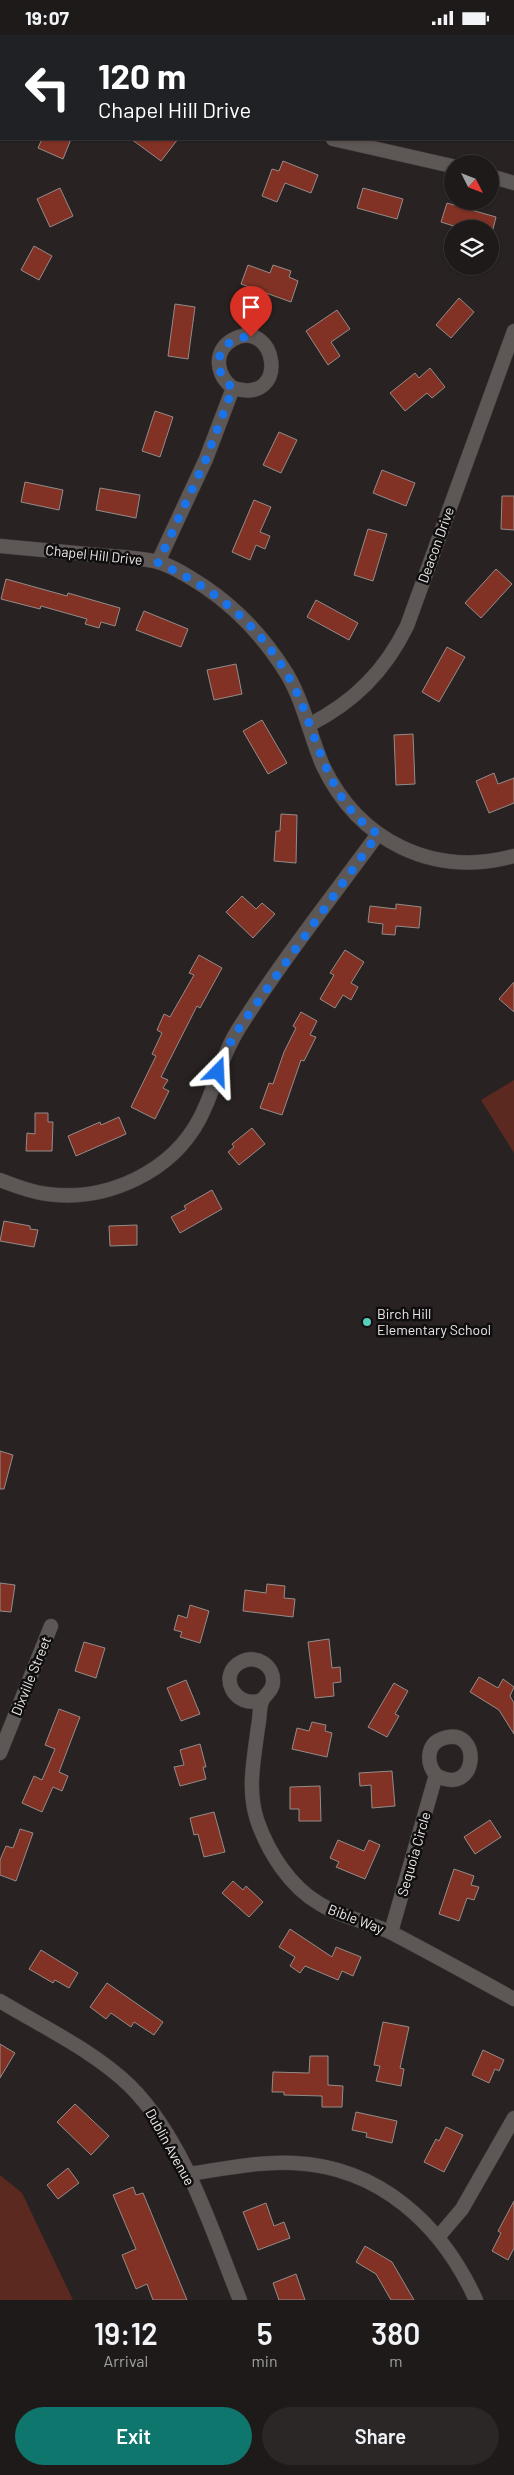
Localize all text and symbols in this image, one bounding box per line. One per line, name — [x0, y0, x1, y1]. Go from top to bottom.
text: 19:07 — [25, 6, 69, 29]
text: 120 m — [98, 54, 186, 96]
icon: left — [15, 55, 80, 120]
text: Chapel Hill Drive — [98, 96, 251, 122]
north arrow — [444, 155, 499, 210]
map controls — [444, 155, 499, 275]
button: layers — [444, 220, 499, 275]
pin — [230, 286, 272, 337]
icon: arrive — [237, 293, 265, 321]
street label: Deacon Drive — [414, 505, 457, 585]
street label: Chapel Hill Drive — [45, 541, 143, 568]
position arrow — [191, 1045, 243, 1097]
place label: Birch Hill Elementary School — [377, 1305, 491, 1338]
marker: Birch Hill Elementary School — [361, 1316, 373, 1328]
street label: Dixville Street — [7, 1634, 54, 1718]
street label: Sequoia Circle — [393, 1810, 434, 1898]
street label: Bible Way — [326, 1900, 387, 1937]
street label: Dublin Avenue — [142, 2105, 199, 2188]
text: 19:12 — [94, 2315, 158, 2351]
text: 5 — [257, 2315, 273, 2351]
text: 380 — [371, 2315, 420, 2351]
text: Arrival — [103, 2351, 148, 2370]
text: min — [252, 2351, 278, 2370]
text: m — [389, 2351, 402, 2370]
button: Exit — [15, 2407, 252, 2465]
button: Share — [262, 2407, 499, 2465]

